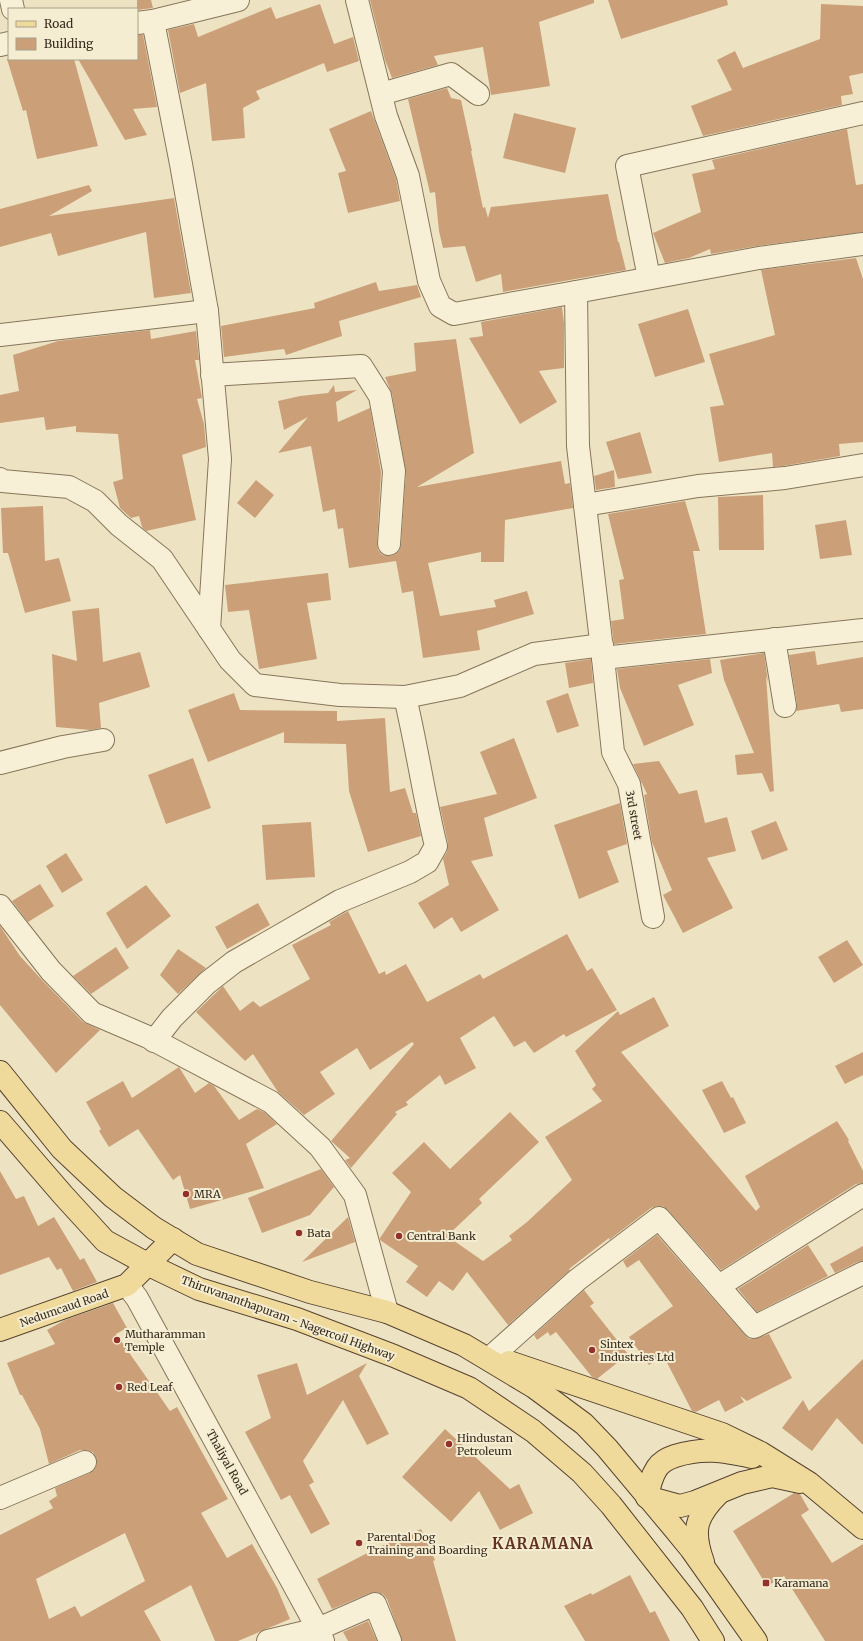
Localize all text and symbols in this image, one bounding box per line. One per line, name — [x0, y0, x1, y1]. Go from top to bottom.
legend — [8, 8, 138, 60]
text: Road — [44, 16, 73, 31]
text: Building — [44, 36, 94, 51]
street label: 3rd street — [623, 789, 645, 842]
place label: MRA — [194, 1187, 221, 1201]
marker: MRA — [181, 1189, 191, 1199]
place label: Bata — [307, 1226, 331, 1240]
marker: Bata — [294, 1228, 304, 1238]
place label: Central Bank — [407, 1229, 476, 1243]
marker: Central Bank — [394, 1231, 404, 1241]
street label: Thiruvananthapuram - Nagercoil Highway — [179, 1273, 397, 1364]
street label: Nedumcaud Road — [18, 1286, 110, 1330]
place label: Mutharamman Temple — [125, 1327, 206, 1354]
marker: Mutharamman Temple — [112, 1335, 122, 1345]
place label: Sintex Industries Ltd — [600, 1337, 674, 1364]
marker: Sintex Industries Ltd — [587, 1345, 597, 1355]
place label: Red Leaf — [127, 1380, 173, 1394]
marker: Red Leaf — [114, 1382, 124, 1392]
street label: Thaliyal Road — [203, 1427, 251, 1497]
place label: Hindustan Petroleum — [457, 1431, 514, 1458]
marker: Hindustan Petroleum — [444, 1439, 454, 1449]
place label: Parental Dog Training and Boarding — [367, 1530, 488, 1557]
district label: KARAMANA — [492, 1534, 594, 1553]
marker: Parental Dog Training and Boarding — [354, 1538, 364, 1548]
place label: Karamana — [774, 1576, 829, 1590]
marker: Karamana — [761, 1578, 771, 1588]

